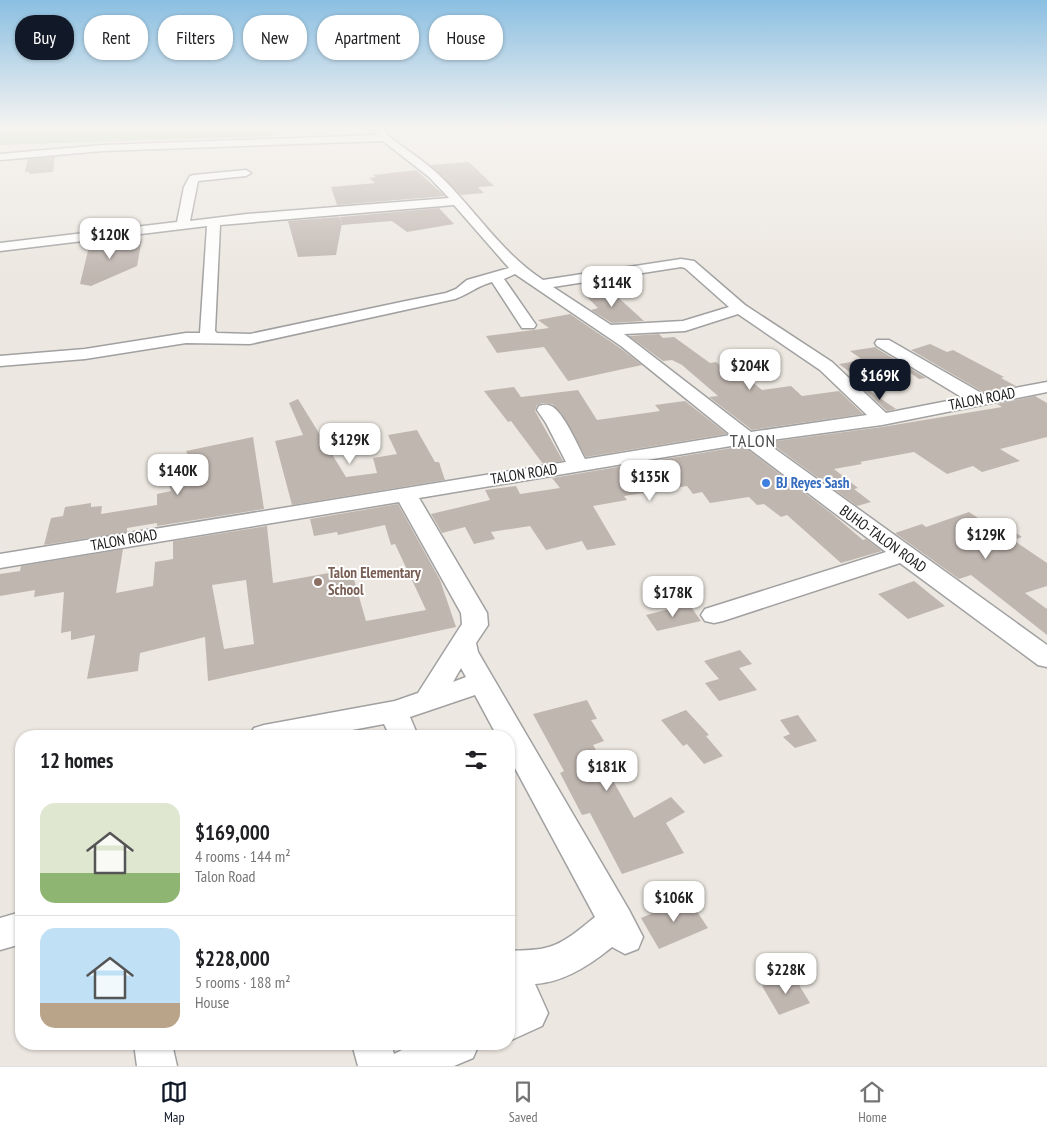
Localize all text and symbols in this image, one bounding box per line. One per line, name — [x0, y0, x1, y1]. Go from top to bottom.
chip: Buy — [15, 15, 74, 60]
chip: Rent — [84, 15, 148, 60]
chip: Filters — [158, 15, 233, 60]
chip: New — [243, 15, 307, 60]
chip: Apartment — [317, 15, 419, 60]
chip: House — [429, 15, 503, 60]
pin: $120K — [75, 218, 145, 260]
text: $120K — [91, 224, 129, 244]
pin: $114K — [577, 266, 647, 308]
text: $114K — [593, 272, 631, 292]
pin: $204K — [715, 348, 785, 391]
text: $204K — [731, 355, 769, 375]
pin: $169K — [845, 358, 915, 401]
text: $169K — [861, 365, 899, 385]
street label: TALON ROAD — [947, 383, 1017, 414]
pin: $129K — [315, 422, 385, 465]
text: $129K — [331, 429, 369, 449]
district label: TALON — [730, 429, 776, 452]
pin: $140K — [143, 454, 213, 496]
street label: TALON ROAD — [489, 459, 559, 488]
text: $140K — [159, 460, 197, 480]
pin: $135K — [615, 460, 685, 502]
text: $135K — [631, 466, 669, 486]
place label: BJ Reyes Sash — [776, 473, 850, 492]
marker: BJ Reyes Sash — [760, 477, 772, 489]
street label: BUHO-TALON ROAD — [836, 501, 931, 577]
pin: $129K — [951, 518, 1021, 560]
street label: TALON ROAD — [89, 524, 159, 555]
text: $129K — [967, 524, 1005, 544]
place label: Talon Elementary School — [328, 563, 422, 599]
marker: Talon Elementary School — [312, 576, 324, 588]
pin: $178K — [638, 576, 708, 618]
text: $178K — [654, 582, 692, 602]
icon: filters — [462, 746, 490, 774]
text: 12 homes — [40, 747, 113, 774]
pin: $181K — [572, 750, 642, 792]
text: $181K — [588, 756, 626, 776]
text: $169,000 — [195, 819, 270, 846]
icon: home — [80, 823, 140, 883]
text: 4 rooms · 144 m² — [195, 846, 291, 866]
text: Talon Road — [195, 866, 256, 886]
pin: $106K — [639, 880, 709, 923]
text: $106K — [655, 887, 693, 907]
text: $228,000 — [195, 945, 270, 972]
icon: home — [80, 948, 140, 1008]
pin: $228K — [751, 952, 821, 995]
text: $228K — [767, 959, 805, 979]
text: 5 rooms · 188 m² — [195, 972, 291, 992]
text: House — [195, 992, 229, 1012]
tab: Map — [160, 1078, 188, 1126]
tab: Saved — [509, 1078, 538, 1126]
tab: Home — [858, 1078, 887, 1126]

